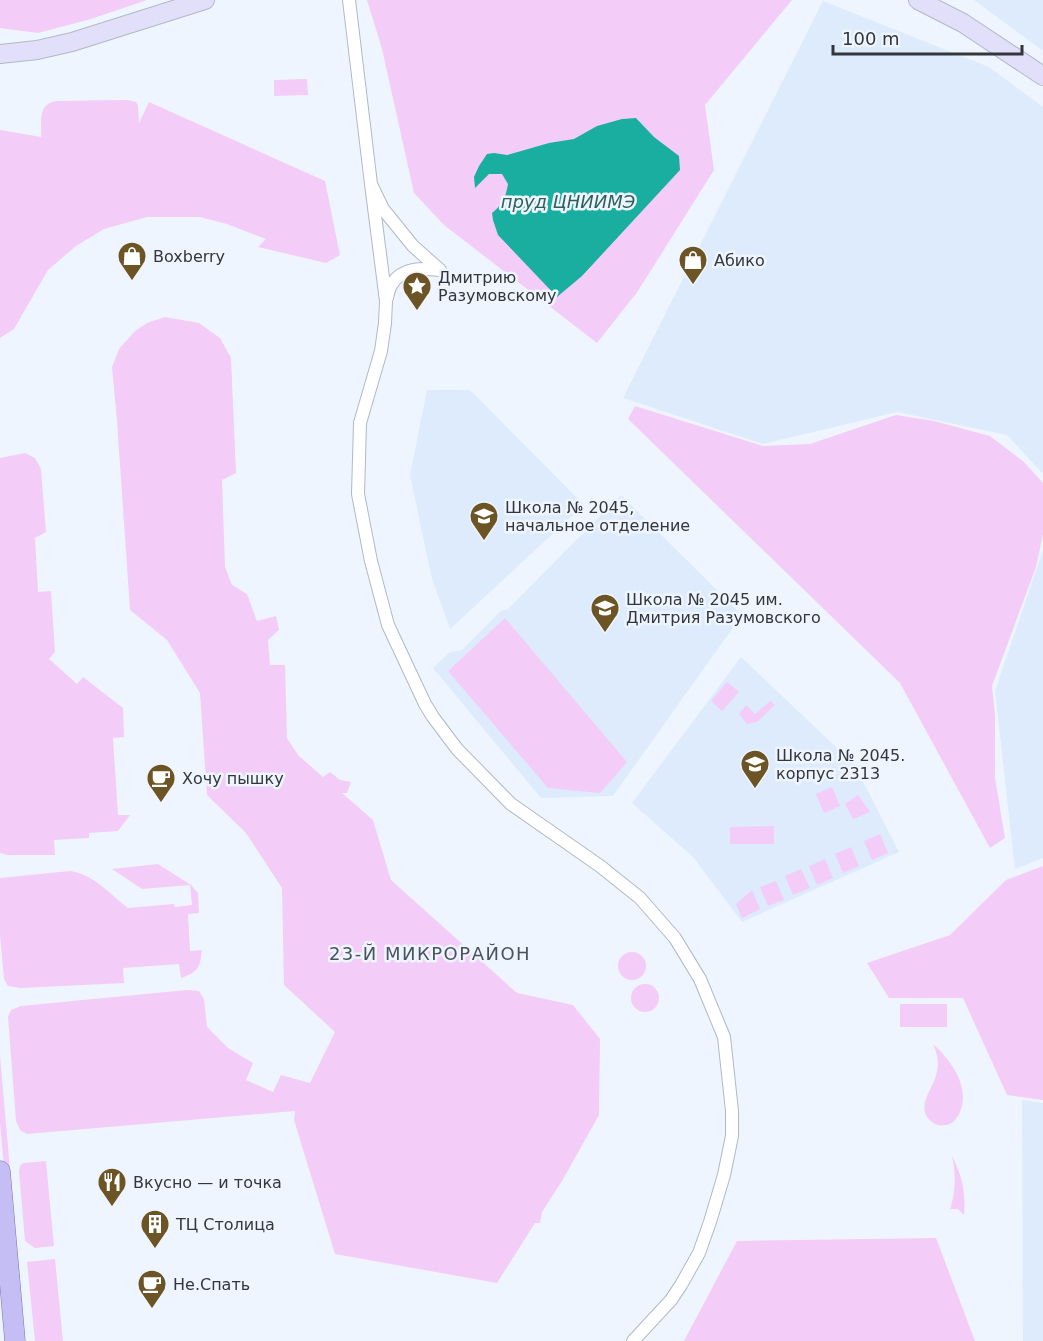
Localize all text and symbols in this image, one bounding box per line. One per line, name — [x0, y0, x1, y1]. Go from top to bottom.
scale bar — [833, 18, 1022, 56]
text: 100 m — [842, 28, 900, 49]
water label: пруд ЦНИИМЭ — [501, 191, 636, 212]
shop icon: Boxberry — [116, 240, 148, 282]
shop icon: Абико — [677, 244, 709, 286]
place label: Boxberry — [153, 247, 225, 266]
place label: Абико — [714, 251, 765, 270]
place label: Дмитрию Разумовскому — [438, 268, 557, 305]
place icon: Дмитрию Разумовскому — [401, 270, 433, 312]
place label: Школа № 2045, начальное отделение — [505, 498, 690, 535]
school or university icon: Школа № 2045, начальное отделение — [468, 500, 500, 542]
place label: Школа № 2045 им. Дмитрия Разумовского — [626, 590, 821, 627]
school or university icon: Школа № 2045 им. Дмитрия Разумовского — [589, 592, 621, 634]
place label: Школа № 2045. корпус 2313 — [776, 746, 905, 783]
school or university icon: Школа № 2045. корпус 2313 — [739, 748, 771, 790]
cafe icon: Хочу пышку — [145, 762, 177, 804]
place label: Хочу пышку — [182, 769, 284, 788]
district label: 23-Й МИКРОРАЙОН — [329, 943, 531, 964]
restaurant icon: Вкусно — и точка — [96, 1166, 128, 1208]
place label: Вкусно — и точка — [133, 1173, 282, 1192]
building icon: ТЦ Столица — [139, 1208, 171, 1250]
place label: ТЦ Столица — [175, 1215, 275, 1234]
cafe icon: Не.Спать — [136, 1268, 168, 1310]
place label: Не.Спать — [173, 1275, 250, 1294]

